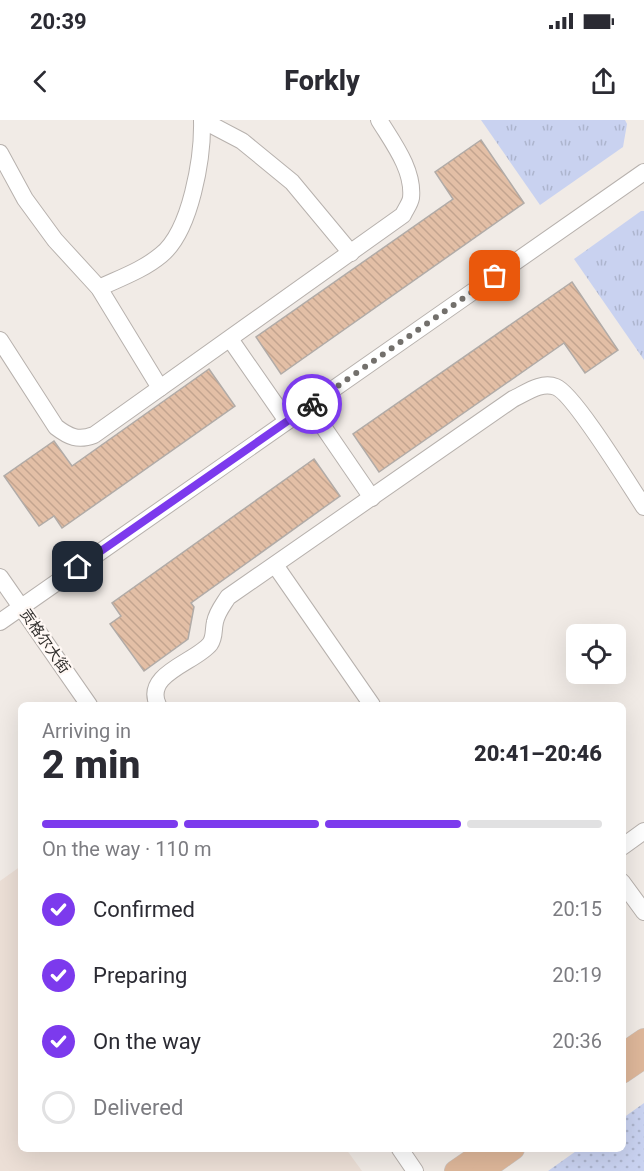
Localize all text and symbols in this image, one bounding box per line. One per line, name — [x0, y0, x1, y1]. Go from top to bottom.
text: 20:39 — [30, 9, 87, 34]
icon: back — [24, 65, 57, 98]
text: Forkly — [284, 65, 360, 97]
icon: share — [587, 65, 620, 98]
pin — [469, 250, 520, 301]
icon: bag — [478, 259, 511, 292]
courier — [282, 374, 342, 434]
icon: bike — [296, 388, 329, 421]
pin — [52, 541, 103, 592]
icon: home — [61, 550, 94, 583]
street label: 贡格尔大街 — [16, 605, 74, 677]
map controls — [566, 624, 626, 684]
button: locate — [566, 624, 626, 684]
text: Arriving in — [42, 719, 131, 743]
text: 20:41–20:46 — [474, 741, 602, 766]
text: 2 min — [42, 742, 140, 788]
text: On the way · 110 m — [42, 837, 211, 861]
icon: check — [42, 893, 75, 926]
text: Confirmed — [93, 897, 195, 922]
text: 20:15 — [552, 897, 602, 921]
icon: check — [42, 959, 75, 992]
text: Preparing — [93, 963, 187, 988]
text: 20:19 — [552, 963, 602, 987]
icon: check — [42, 1025, 75, 1058]
text: On the way — [93, 1029, 201, 1054]
text: 20:36 — [552, 1029, 602, 1053]
text: Delivered — [93, 1095, 183, 1120]

